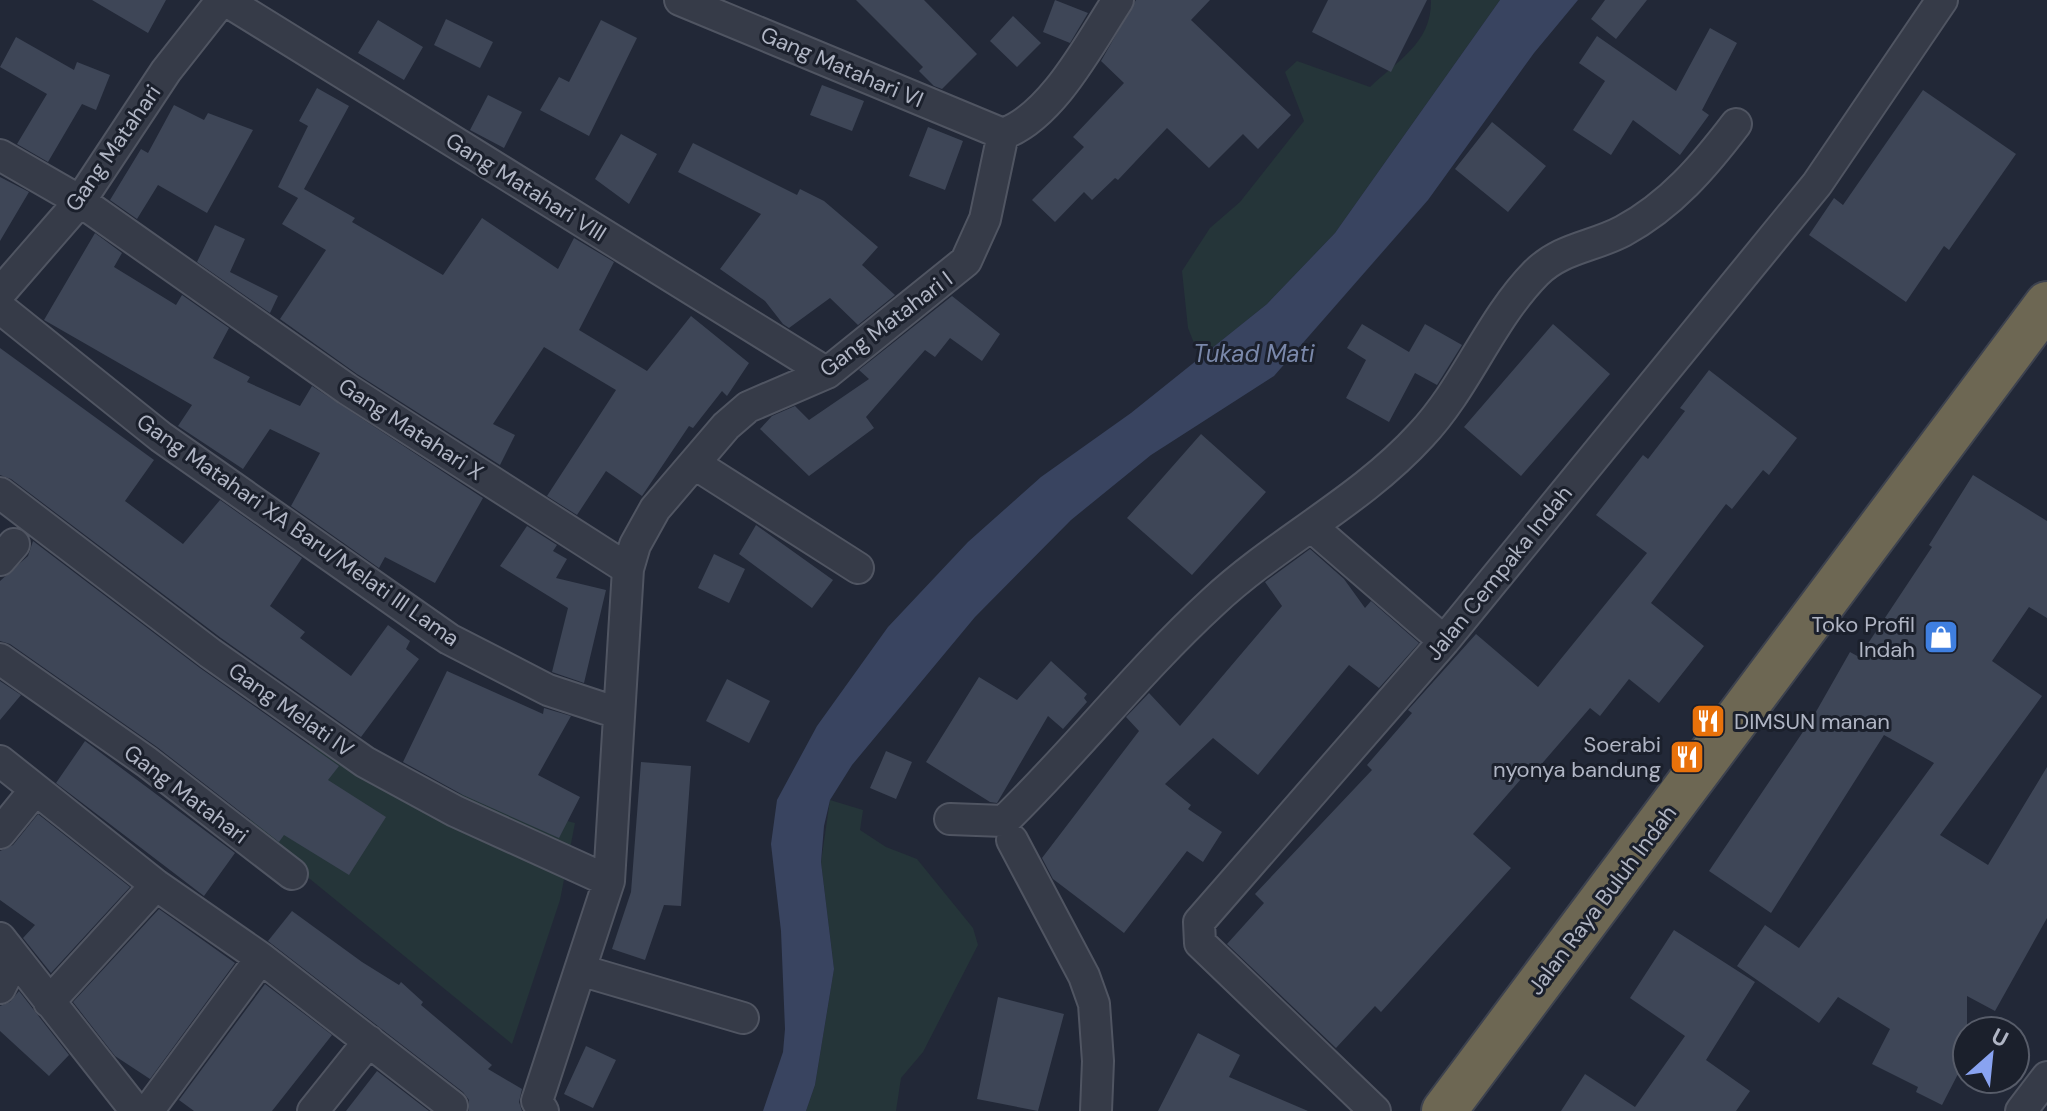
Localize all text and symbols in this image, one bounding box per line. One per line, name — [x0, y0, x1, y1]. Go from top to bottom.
street label: Gang Matahari VI — [756, 20, 928, 114]
street label: Gang Matahari — [59, 79, 167, 217]
street label: Gang Matahari VIII — [440, 126, 612, 248]
street label: Gang Matahari I — [814, 265, 958, 383]
water label: Tukad Mati — [1193, 338, 1316, 369]
street label: Gang Matahari X — [333, 371, 489, 487]
street label: Gang Matahari XA Baru/Melati III Lama — [131, 407, 465, 653]
street label: Jalan Cempaka Indah — [1419, 480, 1579, 666]
place label: Toko Profil Indah — [1812, 610, 1915, 664]
shop icon: Toko Profil Indah — [1922, 618, 1960, 656]
street label: Gang Melati IV — [223, 656, 360, 764]
restaurant icon: DIMSUN manan — [1689, 702, 1727, 740]
place label: DIMSUN manan — [1734, 707, 1890, 736]
place label: Soerabi nyonya bandung — [1493, 730, 1661, 784]
street label: Gang Matahari — [118, 738, 254, 850]
restaurant icon: Soerabi nyonya bandung — [1668, 738, 1706, 776]
street label: Jalan Raya Buluh Indah — [1521, 799, 1683, 1001]
north arrow — [1951, 1015, 2031, 1095]
text: U — [1987, 1021, 2013, 1054]

